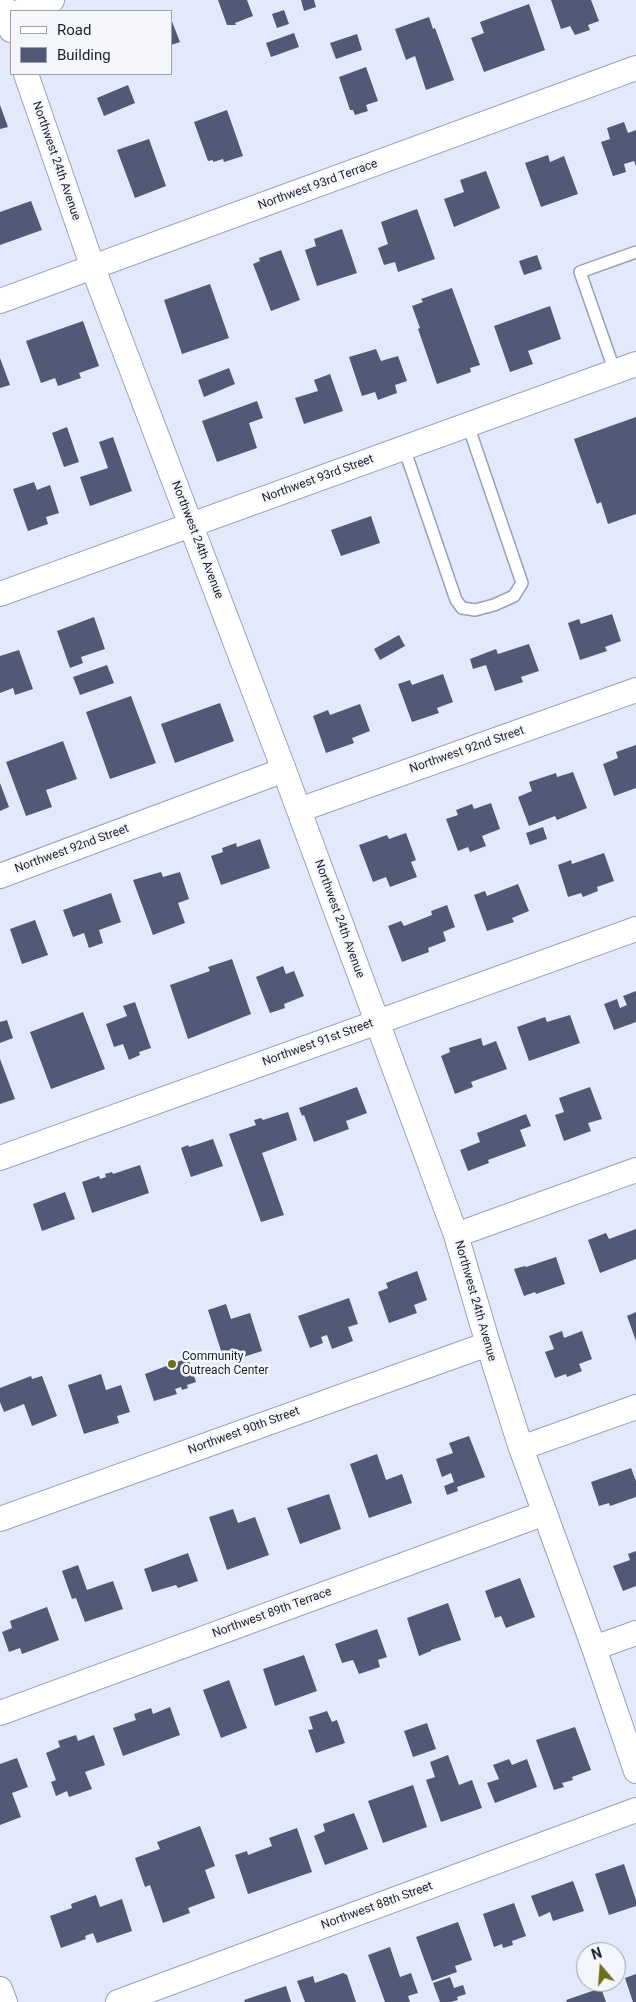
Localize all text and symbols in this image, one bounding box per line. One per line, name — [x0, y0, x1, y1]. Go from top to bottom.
legend — [10, 10, 172, 75]
text: Road — [57, 21, 91, 39]
text: Building — [57, 46, 111, 64]
street label: Northwest 24th Avenue — [29, 100, 83, 222]
street label: Northwest 93rd Terrace — [256, 157, 380, 213]
street label: Northwest 93rd Street — [260, 452, 376, 506]
street label: Northwest 24th Avenue — [168, 479, 226, 601]
street label: Northwest 92nd Street — [408, 724, 526, 776]
street label: Northwest 92nd Street — [13, 822, 131, 876]
street label: Northwest 24th Avenue — [311, 858, 367, 980]
street label: Northwest 91st Street — [261, 1016, 375, 1070]
street label: Northwest 24th Avenue — [451, 1239, 499, 1363]
place label: Community Outreach Center — [182, 1350, 269, 1378]
marker: Community Outreach Center — [166, 1358, 178, 1370]
street label: Northwest 90th Street — [186, 1404, 302, 1458]
street label: Northwest 89th Terrace — [210, 1585, 334, 1641]
street label: Northwest 88th Street — [319, 1879, 435, 1933]
north arrow — [576, 1942, 626, 1992]
text: N — [589, 1945, 604, 1963]

